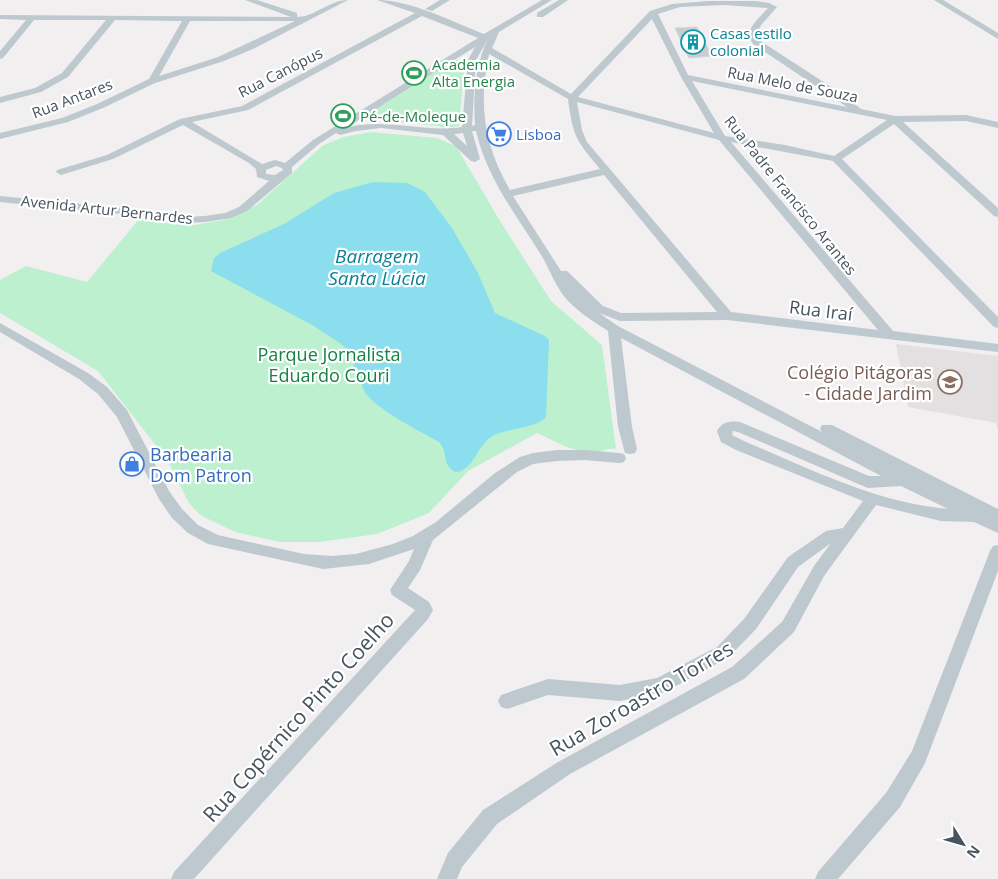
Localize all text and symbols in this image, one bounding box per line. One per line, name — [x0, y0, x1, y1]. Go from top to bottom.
place label: Casas estilo colonial — [710, 23, 792, 60]
building icon: Casas estilo colonial — [680, 29, 706, 55]
street label: Rua Canópus — [234, 42, 326, 102]
place label: Academia Alta Energia — [432, 54, 515, 91]
sports icon: Academia Alta Energia — [401, 60, 427, 86]
street label: Rua Melo de Souza — [726, 62, 860, 106]
street label: Rua Antares — [29, 73, 115, 123]
sports icon: Pé-de-Moleque — [330, 103, 356, 129]
place label: Pé-de-Moleque — [360, 106, 466, 126]
street label: Rua Padre Francisco Arantes — [720, 111, 862, 279]
supermarket icon: Lisboa — [486, 121, 512, 147]
place label: Lisboa — [516, 124, 561, 144]
street label: Avenida Artur Bernardes — [20, 190, 194, 228]
water label: Barragem Santa Lúcia — [328, 243, 426, 291]
street label: Rua Iraí — [788, 294, 855, 326]
park label: Parque Jornalista Eduardo Couri — [257, 342, 401, 387]
place label: Colégio Pitágoras - Cidade Jardim — [787, 360, 932, 405]
school or university icon: Colégio Pitágoras - Cidade Jardim — [937, 369, 963, 395]
place label: Barbearia Dom Patron — [150, 442, 252, 487]
shop icon: Barbearia Dom Patron — [119, 451, 145, 477]
street label: Rua Copérnico Pinto Coelho — [196, 606, 400, 828]
street label: Rua Zoroastro Torres — [544, 634, 738, 762]
north arrow — [938, 819, 988, 869]
text: N — [963, 842, 985, 862]

